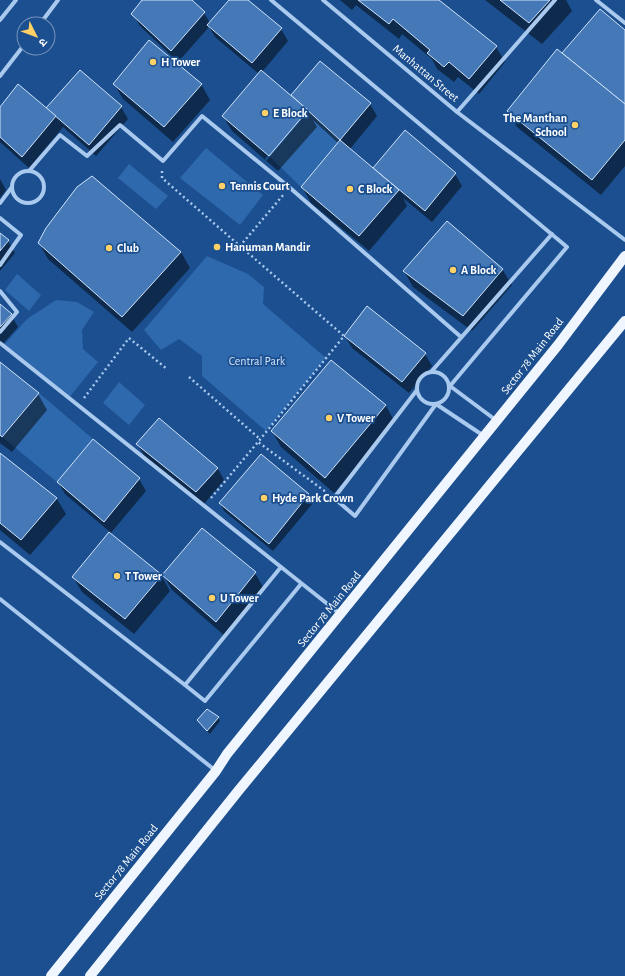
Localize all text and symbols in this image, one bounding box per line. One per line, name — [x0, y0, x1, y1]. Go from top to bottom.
north arrow — [16, 16, 56, 56]
text: उ — [36, 36, 49, 49]
street label: Manhattan Street — [391, 42, 461, 104]
place label: H Tower — [161, 56, 201, 68]
marker: H Tower — [148, 57, 158, 67]
place label: E Block — [273, 107, 308, 119]
marker: E Block — [260, 108, 270, 118]
place label: The Manthan School — [503, 112, 567, 138]
marker: The Manthan School — [570, 120, 580, 130]
place label: Tennis Court — [230, 180, 290, 192]
marker: Tennis Court — [217, 181, 227, 191]
place label: C Block — [358, 183, 393, 195]
marker: C Block — [345, 184, 355, 194]
place label: Hanuman Mandir — [225, 241, 311, 253]
place label: Club — [117, 242, 139, 254]
marker: Hanuman Mandir — [212, 242, 222, 252]
marker: Club — [104, 243, 114, 253]
place label: A Block — [461, 264, 497, 276]
marker: A Block — [448, 265, 458, 275]
street label: Sector 78 Main Road — [499, 316, 565, 396]
park label: Central Park — [229, 355, 286, 367]
place label: V Tower — [337, 412, 376, 424]
marker: V Tower — [324, 413, 334, 423]
place label: Hyde Park Crown — [272, 492, 354, 505]
marker: Hyde Park Crown — [259, 493, 269, 503]
street label: Sector 78 Main Road — [295, 569, 363, 649]
place label: T Tower — [125, 570, 163, 582]
marker: T Tower — [112, 571, 122, 581]
place label: U Tower — [220, 592, 259, 604]
marker: U Tower — [207, 593, 217, 603]
street label: Sector 78 Main Road — [92, 822, 160, 902]

